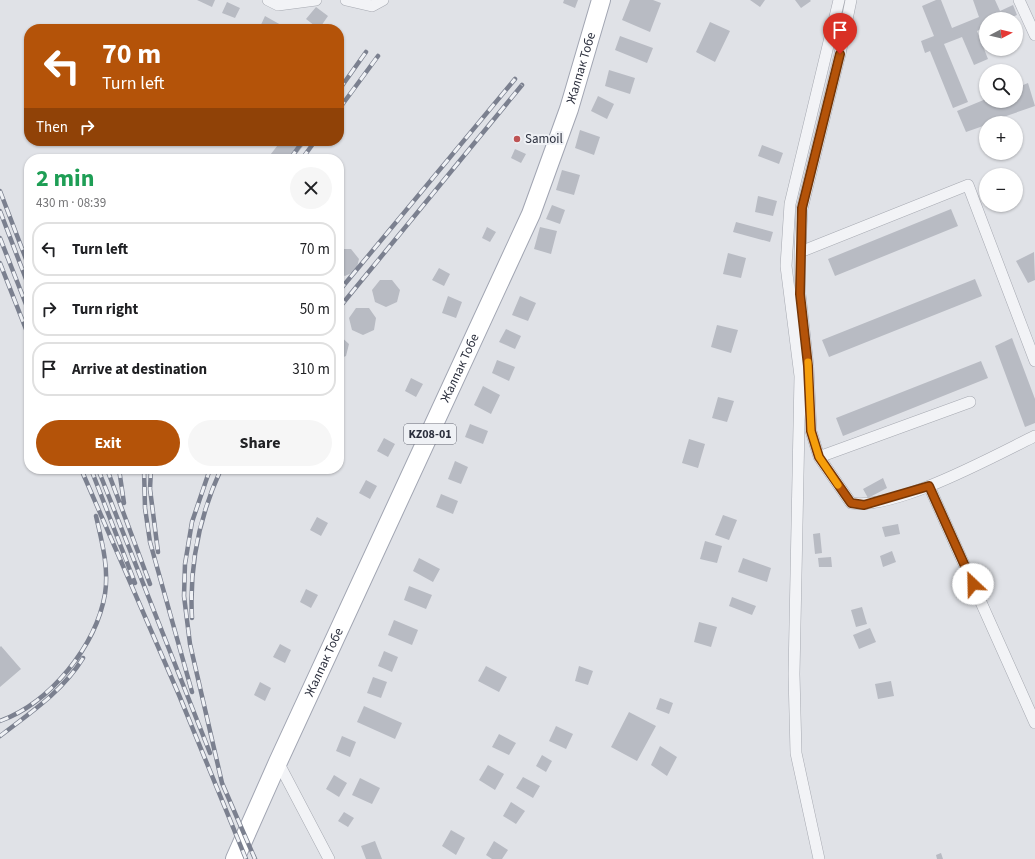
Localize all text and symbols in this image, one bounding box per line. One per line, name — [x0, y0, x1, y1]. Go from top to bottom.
north arrow — [979, 12, 1023, 56]
map controls — [979, 12, 1023, 212]
pin — [823, 13, 857, 54]
icon: arrive — [829, 19, 851, 41]
street label: Жалпак Тобе — [562, 30, 600, 106]
text: 70 m — [102, 34, 161, 74]
icon: left — [36, 40, 88, 92]
button: search — [979, 64, 1023, 108]
text: Turn left — [102, 71, 164, 96]
icon: right — [76, 116, 98, 138]
button: + — [979, 116, 1023, 160]
text: Then — [36, 117, 68, 138]
place label: Samoil — [525, 130, 563, 148]
marker: Samoil — [512, 134, 522, 144]
text: 2 min — [36, 161, 94, 196]
button: close — [290, 167, 332, 209]
button: − — [979, 168, 1023, 212]
text: 430 m · 08:39 — [36, 194, 106, 212]
icon: left — [38, 238, 60, 260]
text: Turn left — [72, 239, 128, 260]
text: 70 m — [300, 239, 330, 260]
icon: right — [38, 298, 60, 320]
text: Turn right — [72, 299, 138, 320]
text: 50 m — [300, 299, 330, 320]
street label: Жалпак Тобе — [436, 331, 484, 405]
icon: arrive — [38, 358, 60, 380]
text: Arrive at destination — [72, 359, 207, 380]
text: 310 m — [292, 359, 330, 380]
button: Exit — [36, 420, 180, 466]
button: Share — [188, 420, 332, 466]
road number: KZ08-01 — [404, 424, 456, 444]
position arrow — [952, 563, 994, 605]
street label: Жалпак Тобе — [300, 625, 348, 699]

